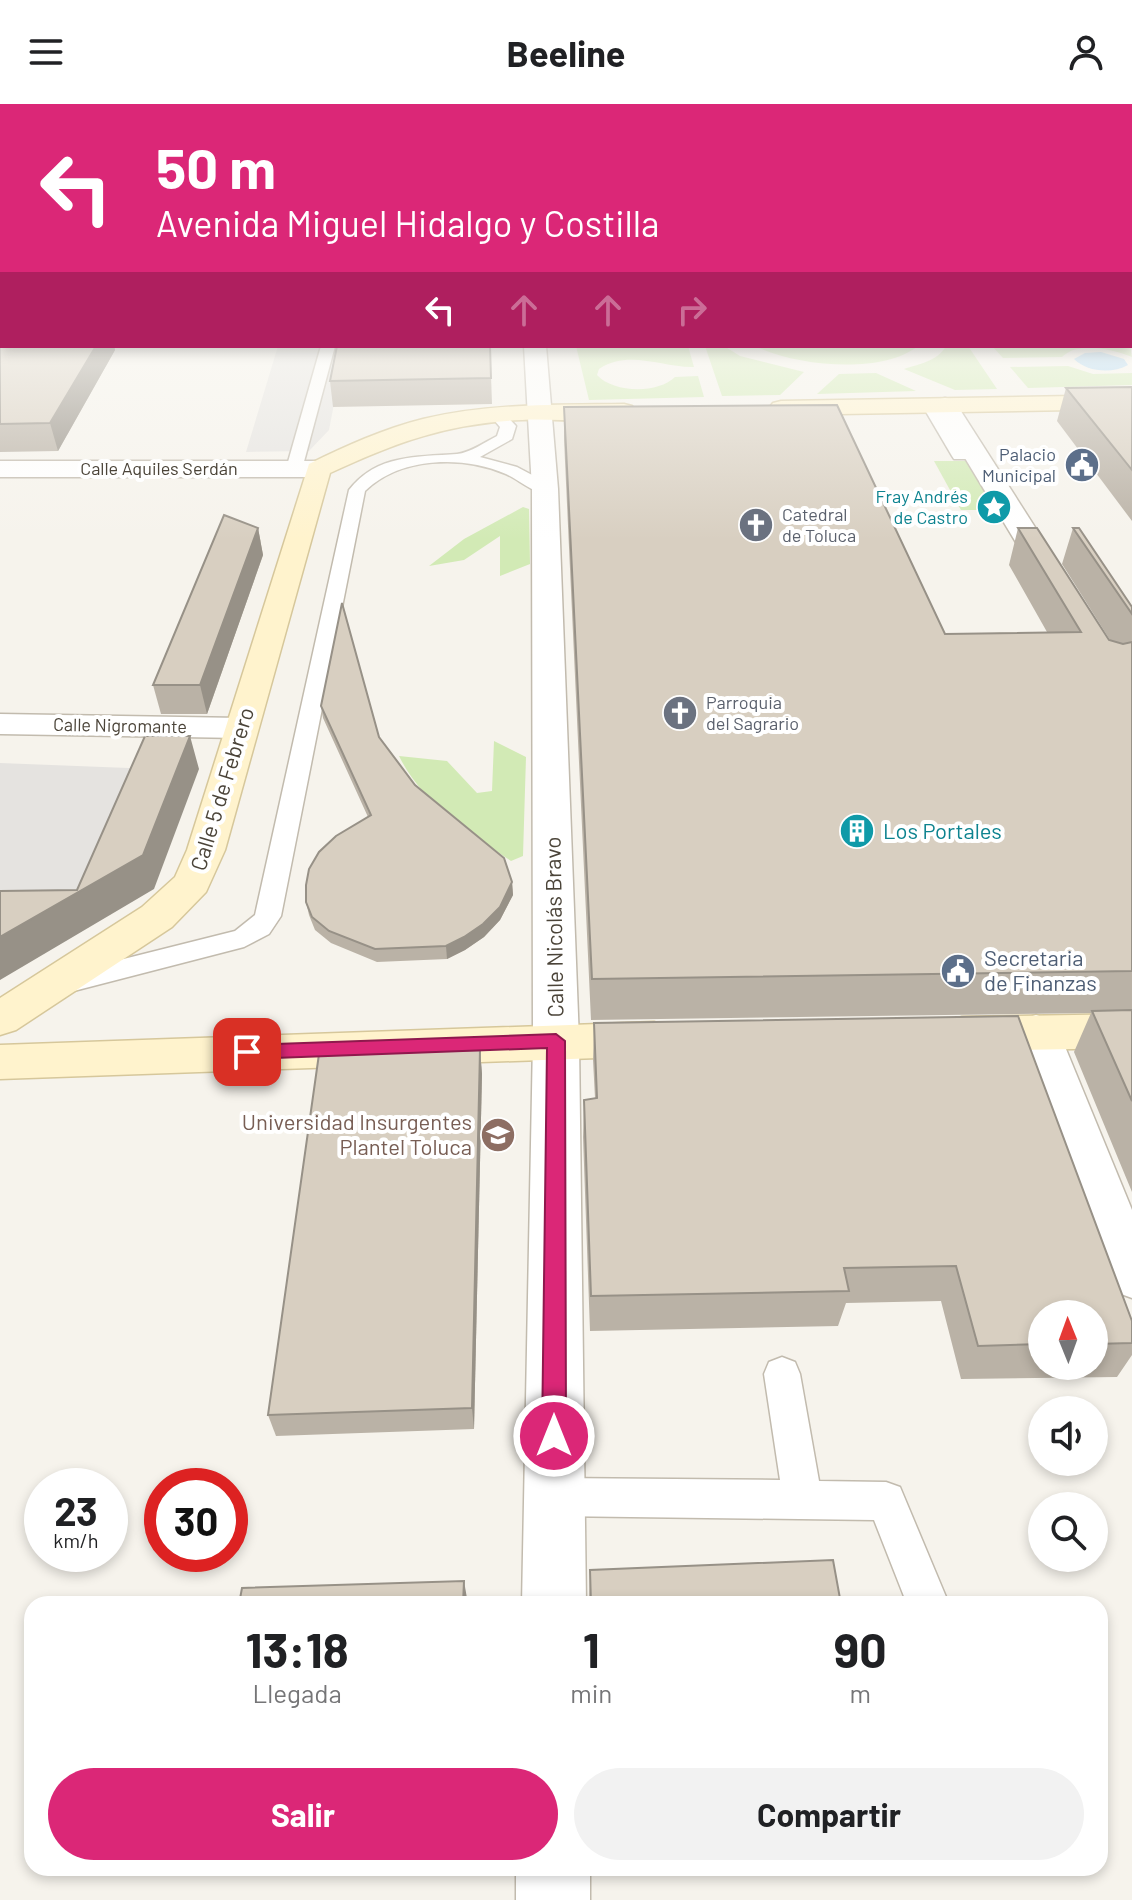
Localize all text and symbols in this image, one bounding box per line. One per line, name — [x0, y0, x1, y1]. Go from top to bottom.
icon: menu — [24, 30, 68, 74]
icon: person — [1064, 30, 1108, 74]
text: Beeline — [507, 31, 625, 74]
text: 50 m — [156, 133, 276, 200]
icon: left — [24, 136, 128, 240]
text: Avenida Miguel Hidalgo y Costilla — [156, 201, 659, 244]
icon: left — [418, 288, 462, 332]
icon: ahead — [502, 288, 546, 332]
icon: ahead — [586, 288, 630, 332]
icon: right — [670, 288, 714, 332]
place label: Palacio Municipal — [982, 443, 1056, 486]
public building icon: Palacio Municipal — [1063, 446, 1101, 484]
street label: Calle Aquiles Serdán — [80, 457, 238, 479]
place label: Fray Andrés de Castro — [876, 485, 968, 528]
place icon: Fray Andrés de Castro — [975, 488, 1013, 526]
place label: Catedral de Toluca — [782, 503, 856, 546]
church icon: Catedral de Toluca — [737, 506, 775, 544]
place label: Parroquia del Sagrario — [706, 691, 799, 734]
church icon: Parroquia del Sagrario — [661, 694, 699, 732]
street label: Calle 5 de Febrero — [184, 704, 258, 874]
street label: Calle Nigromante — [53, 713, 187, 737]
building icon: Los Portales — [838, 812, 876, 850]
place label: Los Portales — [883, 817, 1002, 843]
street label: Calle Nicolás Bravo — [538, 836, 568, 1018]
place label: Secretaria de Finanzas — [984, 944, 1097, 995]
public building icon: Secretaria de Finanzas — [939, 952, 977, 990]
pin — [213, 1018, 281, 1086]
icon: arrive — [225, 1030, 269, 1074]
place label: Universidad Insurgentes Plantel Toluca — [242, 1108, 472, 1159]
school or university icon: Universidad Insurgentes Plantel Toluca — [479, 1116, 517, 1154]
north arrow — [1028, 1300, 1108, 1380]
map controls — [1028, 1300, 1108, 1572]
position arrow — [512, 1394, 596, 1478]
button: sound — [1028, 1396, 1108, 1476]
speed limit sign: 30 — [144, 1468, 248, 1572]
text: 23 — [54, 1486, 98, 1534]
button: search — [1028, 1492, 1108, 1572]
text: km/h — [53, 1528, 99, 1552]
text: 13:18 — [245, 1620, 349, 1678]
text: 1 — [583, 1620, 600, 1678]
text: 90 — [834, 1620, 887, 1678]
text: Llegada — [252, 1677, 342, 1708]
text: min — [570, 1677, 612, 1708]
text: m — [849, 1677, 871, 1708]
button: Salir — [48, 1768, 558, 1860]
button: Compartir — [574, 1768, 1084, 1860]

